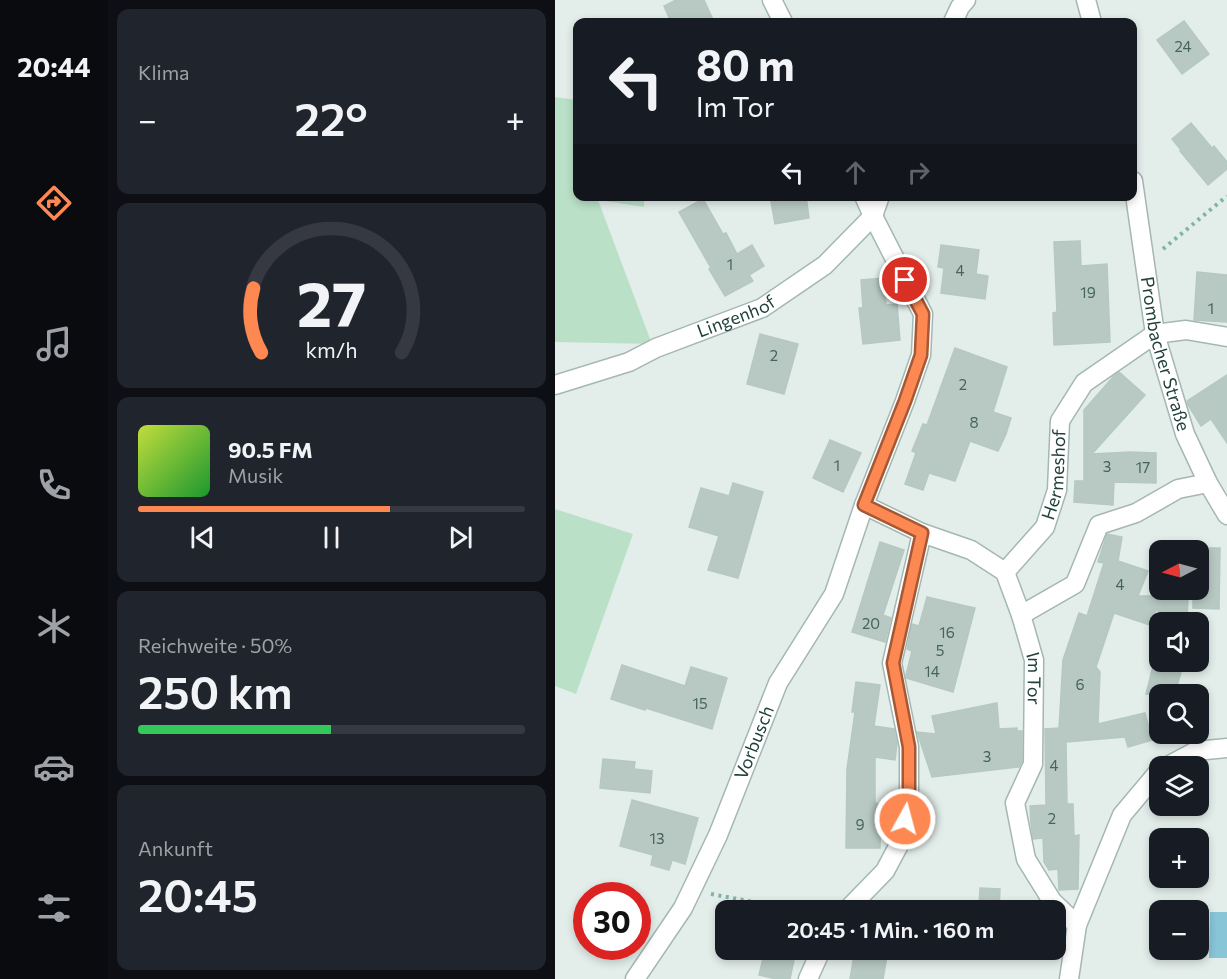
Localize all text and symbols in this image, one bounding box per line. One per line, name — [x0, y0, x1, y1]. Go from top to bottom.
house number: 24 — [1174, 37, 1192, 55]
text: 80 m — [696, 38, 795, 90]
icon: left — [597, 42, 675, 120]
text: 20:44 — [17, 50, 91, 83]
text: Klima — [138, 60, 190, 84]
text: 22° — [295, 90, 368, 145]
text: Im Tor — [696, 90, 774, 123]
text: − — [138, 98, 157, 139]
text: + — [506, 98, 525, 139]
icon: left — [776, 156, 809, 189]
icon: ahead — [839, 156, 872, 189]
icon: right — [902, 156, 935, 189]
icon: directions — [33, 182, 75, 224]
pin — [879, 254, 930, 305]
house number: 1 — [727, 255, 733, 273]
house number: 4 — [956, 261, 965, 279]
icon: arrive — [888, 263, 921, 296]
text: 27 — [297, 264, 366, 340]
street label: Prombacher Straße — [1137, 275, 1195, 433]
house number: 19 — [1080, 283, 1096, 301]
street label: Lingenhof — [694, 290, 780, 342]
house number: 1 — [1208, 299, 1214, 317]
icon: music — [33, 323, 75, 365]
text: km/h — [305, 336, 358, 362]
house number: 2 — [770, 346, 778, 364]
house number: 2 — [959, 375, 967, 393]
house number: 8 — [969, 413, 979, 431]
street label: Hermeshof — [1036, 428, 1070, 523]
text: 90.5 FM — [228, 436, 313, 463]
house number: 1 — [834, 456, 840, 474]
house number: 3 — [1103, 457, 1111, 475]
house number: 17 — [1136, 458, 1150, 476]
text: Musik — [228, 463, 283, 487]
icon: phone — [33, 464, 75, 506]
icon: previous — [186, 521, 219, 554]
icon: pause — [315, 521, 348, 554]
icon: next — [444, 521, 477, 554]
north arrow — [1149, 540, 1209, 600]
map controls — [1149, 540, 1209, 960]
house number: 4 — [1116, 575, 1125, 593]
icon: climate — [33, 605, 75, 647]
button: sound — [1149, 612, 1209, 672]
house number: 20 — [862, 614, 880, 632]
house number: 16 — [939, 623, 955, 641]
text: Reichweite · 50% — [138, 633, 292, 657]
house number: 5 — [936, 641, 944, 659]
street label: Im Tor — [1022, 649, 1046, 705]
house number: 14 — [924, 662, 940, 680]
text: 250 km — [138, 663, 292, 718]
house number: 6 — [1075, 675, 1085, 693]
button: search — [1149, 684, 1209, 744]
house number: 15 — [692, 694, 708, 712]
street label: Vorbusch — [729, 702, 778, 782]
icon: car — [33, 746, 75, 788]
house number: 3 — [983, 747, 991, 765]
house number: 4 — [1050, 756, 1059, 774]
button: layers — [1149, 756, 1209, 816]
position arrow — [873, 787, 937, 851]
house number: 2 — [1048, 809, 1056, 827]
house number: 9 — [855, 815, 865, 833]
button: + — [1149, 828, 1209, 888]
house number: 13 — [650, 829, 664, 847]
text: Ankunft — [138, 836, 213, 860]
text: 20:45 — [138, 866, 258, 921]
speed limit sign: 30 — [573, 882, 651, 960]
icon: filters — [33, 887, 75, 929]
button: − — [1149, 900, 1209, 960]
text: 20:45 · 1 Min. · 160 m — [787, 916, 994, 943]

